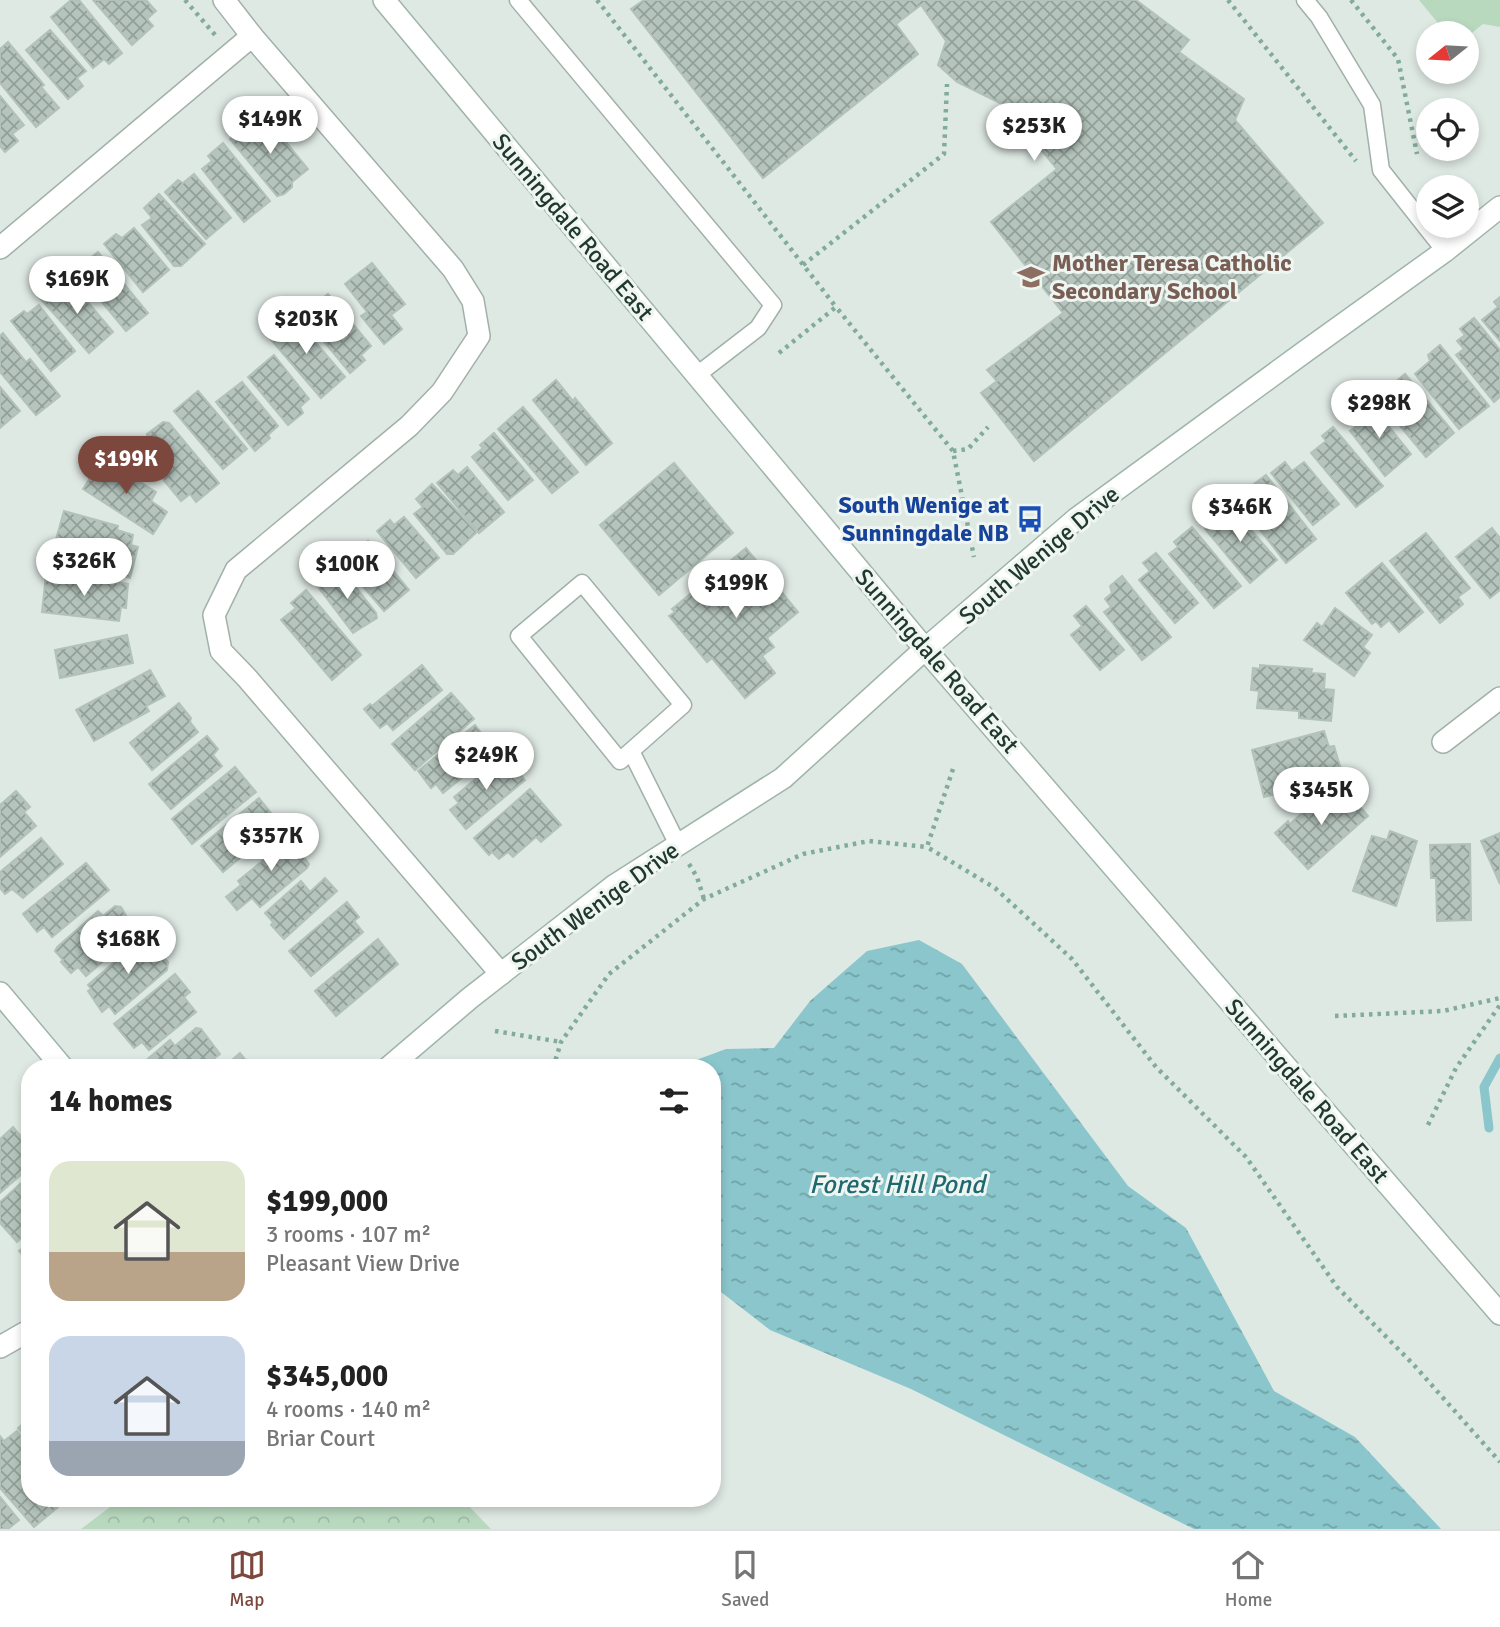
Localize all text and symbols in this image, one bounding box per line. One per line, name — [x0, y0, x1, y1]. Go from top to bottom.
north arrow — [1416, 21, 1479, 84]
map controls — [1416, 21, 1479, 238]
pin: $149K — [221, 96, 319, 156]
button: locate — [1416, 98, 1479, 161]
text: $149K — [238, 104, 302, 133]
pin: $253K — [985, 104, 1083, 163]
text: $253K — [1002, 111, 1066, 140]
street label: Sunningdale Road East — [486, 127, 660, 327]
button: layers — [1416, 175, 1479, 238]
place label: Mother Teresa Catholic Secondary School — [1052, 248, 1292, 306]
pin: $169K — [28, 256, 126, 316]
school or university icon: Mother Teresa Catholic Secondary School — [1016, 262, 1046, 292]
text: $169K — [45, 264, 109, 293]
pin: $203K — [257, 296, 355, 356]
text: $203K — [274, 304, 338, 333]
pin: $298K — [1330, 380, 1428, 440]
text: $298K — [1347, 388, 1411, 417]
pin: $199K — [77, 436, 175, 496]
text: $199K — [94, 444, 158, 473]
street label: South Wenige Drive — [953, 479, 1125, 631]
pin: $346K — [1191, 484, 1289, 544]
place label: South Wenige at Sunningdale NB — [838, 490, 1009, 548]
text: $346K — [1208, 492, 1272, 521]
bus stop icon: South Wenige at Sunningdale NB — [1015, 504, 1045, 534]
pin: $326K — [35, 538, 133, 598]
pin: $100K — [298, 542, 396, 601]
text: $326K — [52, 546, 116, 575]
text: $100K — [315, 549, 379, 578]
pin: $199K — [687, 560, 785, 620]
street label: Sunningdale Road East — [849, 562, 1025, 760]
text: $199K — [704, 568, 768, 597]
pin: $249K — [437, 732, 535, 792]
text: $249K — [454, 740, 518, 769]
pin: $345K — [1272, 768, 1370, 827]
text: $345K — [1289, 775, 1353, 804]
pin: $357K — [222, 814, 320, 873]
text: $357K — [239, 821, 303, 850]
street label: South Wenige Drive — [505, 835, 685, 977]
pin: $168K — [79, 916, 177, 976]
text: $168K — [96, 924, 160, 953]
street label: Sunningdale Road East — [1219, 992, 1395, 1190]
icon: filters — [655, 1082, 693, 1120]
text: 14 homes — [49, 1083, 172, 1120]
water label: Forest Hill Pond — [809, 1169, 988, 1201]
text: $199,000 — [266, 1183, 388, 1220]
icon: home — [105, 1189, 189, 1273]
text: 3 rooms · 107 m² — [266, 1220, 431, 1249]
text: Pleasant View Drive — [266, 1249, 460, 1278]
text: $345,000 — [266, 1358, 388, 1395]
icon: home — [105, 1364, 189, 1448]
text: 4 rooms · 140 m² — [266, 1395, 431, 1424]
text: Briar Court — [266, 1424, 375, 1453]
tab: Map — [228, 1546, 266, 1612]
tab: Saved — [721, 1546, 769, 1612]
tab: Home — [1225, 1546, 1272, 1612]

